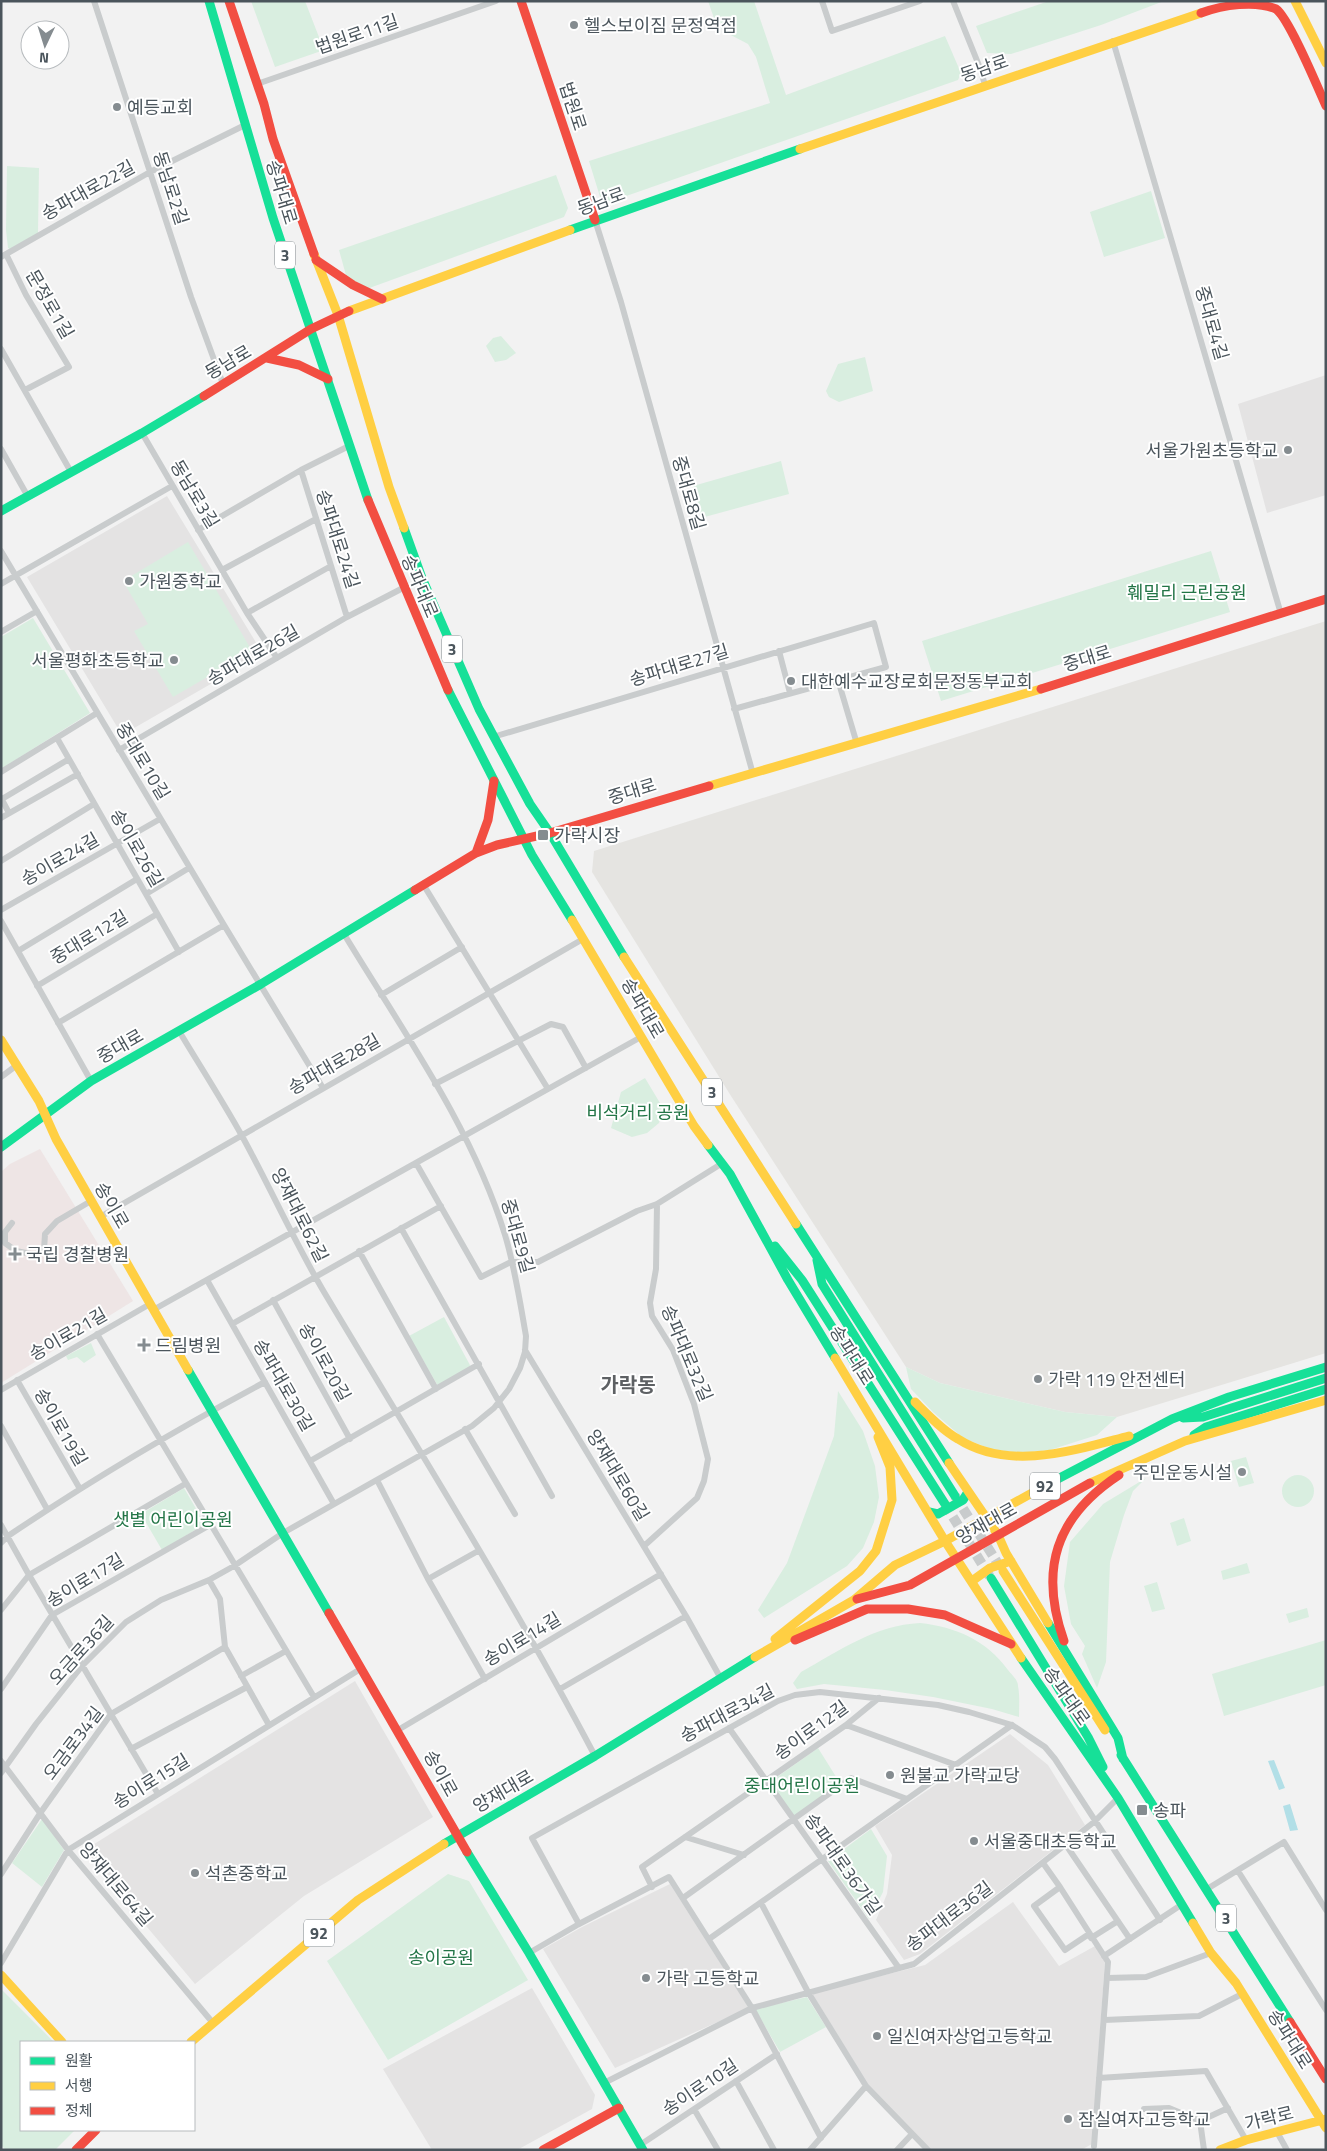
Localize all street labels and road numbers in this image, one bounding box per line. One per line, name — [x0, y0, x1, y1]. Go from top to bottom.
street label: 법원로11길 — [312, 7, 402, 61]
street label: 동남로 — [956, 47, 1012, 89]
street label: 법원로 — [552, 78, 594, 134]
street label: 동남로2길 — [146, 148, 196, 228]
street label: 송파대로22길 — [36, 153, 140, 227]
street label: 송파대로 — [259, 156, 305, 228]
street label: 동남로 — [573, 180, 629, 222]
road number: 3 — [275, 242, 295, 268]
street label: 문정로1길 — [19, 264, 81, 344]
street label: 중대로4길 — [1189, 283, 1235, 363]
street label: 동남로 — [200, 338, 256, 386]
street label: 중대로8길 — [666, 453, 712, 533]
street label: 동남로3길 — [164, 454, 226, 534]
street label: 송파대로24길 — [309, 486, 367, 592]
street label: 송파대로 — [395, 550, 445, 622]
street label: 송파대로26길 — [202, 618, 304, 692]
road number: 3 — [442, 636, 462, 662]
street label: 송파대로27길 — [626, 637, 732, 693]
street label: 중대로 — [1059, 638, 1115, 678]
street label: 중대로10길 — [109, 717, 177, 805]
street label: 중대로 — [604, 771, 660, 811]
street label: 송이로26길 — [104, 804, 170, 892]
street label: 송이로24길 — [16, 826, 104, 892]
street label: 중대로12길 — [45, 903, 133, 971]
street label: 송파대로 — [615, 973, 671, 1043]
street label: 중대로 — [92, 1022, 148, 1070]
street label: 송파대로28길 — [283, 1027, 385, 1101]
road number: 3 — [702, 1078, 722, 1106]
street label: 양재대로62길 — [265, 1163, 335, 1267]
street label: 송이로 — [88, 1177, 136, 1233]
street label: 중대로9길 — [495, 1196, 541, 1276]
street label: 송파대로32길 — [654, 1300, 720, 1406]
street label: 송이로21길 — [24, 1301, 112, 1367]
street label: 송이로20길 — [292, 1318, 358, 1406]
street label: 송파대로 — [823, 1320, 881, 1390]
street label: 송파대로30길 — [247, 1334, 321, 1436]
street label: 송이로19길 — [28, 1383, 94, 1471]
street label: 양재대로60길 — [580, 1424, 656, 1526]
road number: 92 — [1030, 1472, 1060, 1500]
street label: 양재대로 — [950, 1495, 1022, 1551]
street label: 송이로17길 — [41, 1546, 129, 1614]
street label: 송이로14길 — [478, 1605, 566, 1673]
street label: 오금로36길 — [42, 1609, 120, 1691]
street label: 송파대로 — [1037, 1661, 1097, 1731]
street label: 송파대로34길 — [675, 1677, 779, 1749]
street label: 송이로12길 — [768, 1694, 854, 1766]
street label: 오금로34길 — [36, 1700, 110, 1786]
street label: 송이로 — [417, 1745, 465, 1801]
street label: 송이로15길 — [107, 1747, 195, 1815]
street label: 양재대로 — [468, 1763, 538, 1819]
street label: 송파대로36가길 — [798, 1807, 888, 1921]
street label: 양재대로64길 — [73, 1836, 159, 1932]
street label: 송파대로36길 — [900, 1874, 998, 1958]
road number: 3 — [1216, 1905, 1236, 1932]
road number: 92 — [304, 1920, 334, 1946]
street label: 송파대로 — [1261, 2004, 1319, 2074]
street label: 송이로10길 — [657, 2052, 743, 2122]
street label: 가락로 — [1242, 2099, 1296, 2137]

